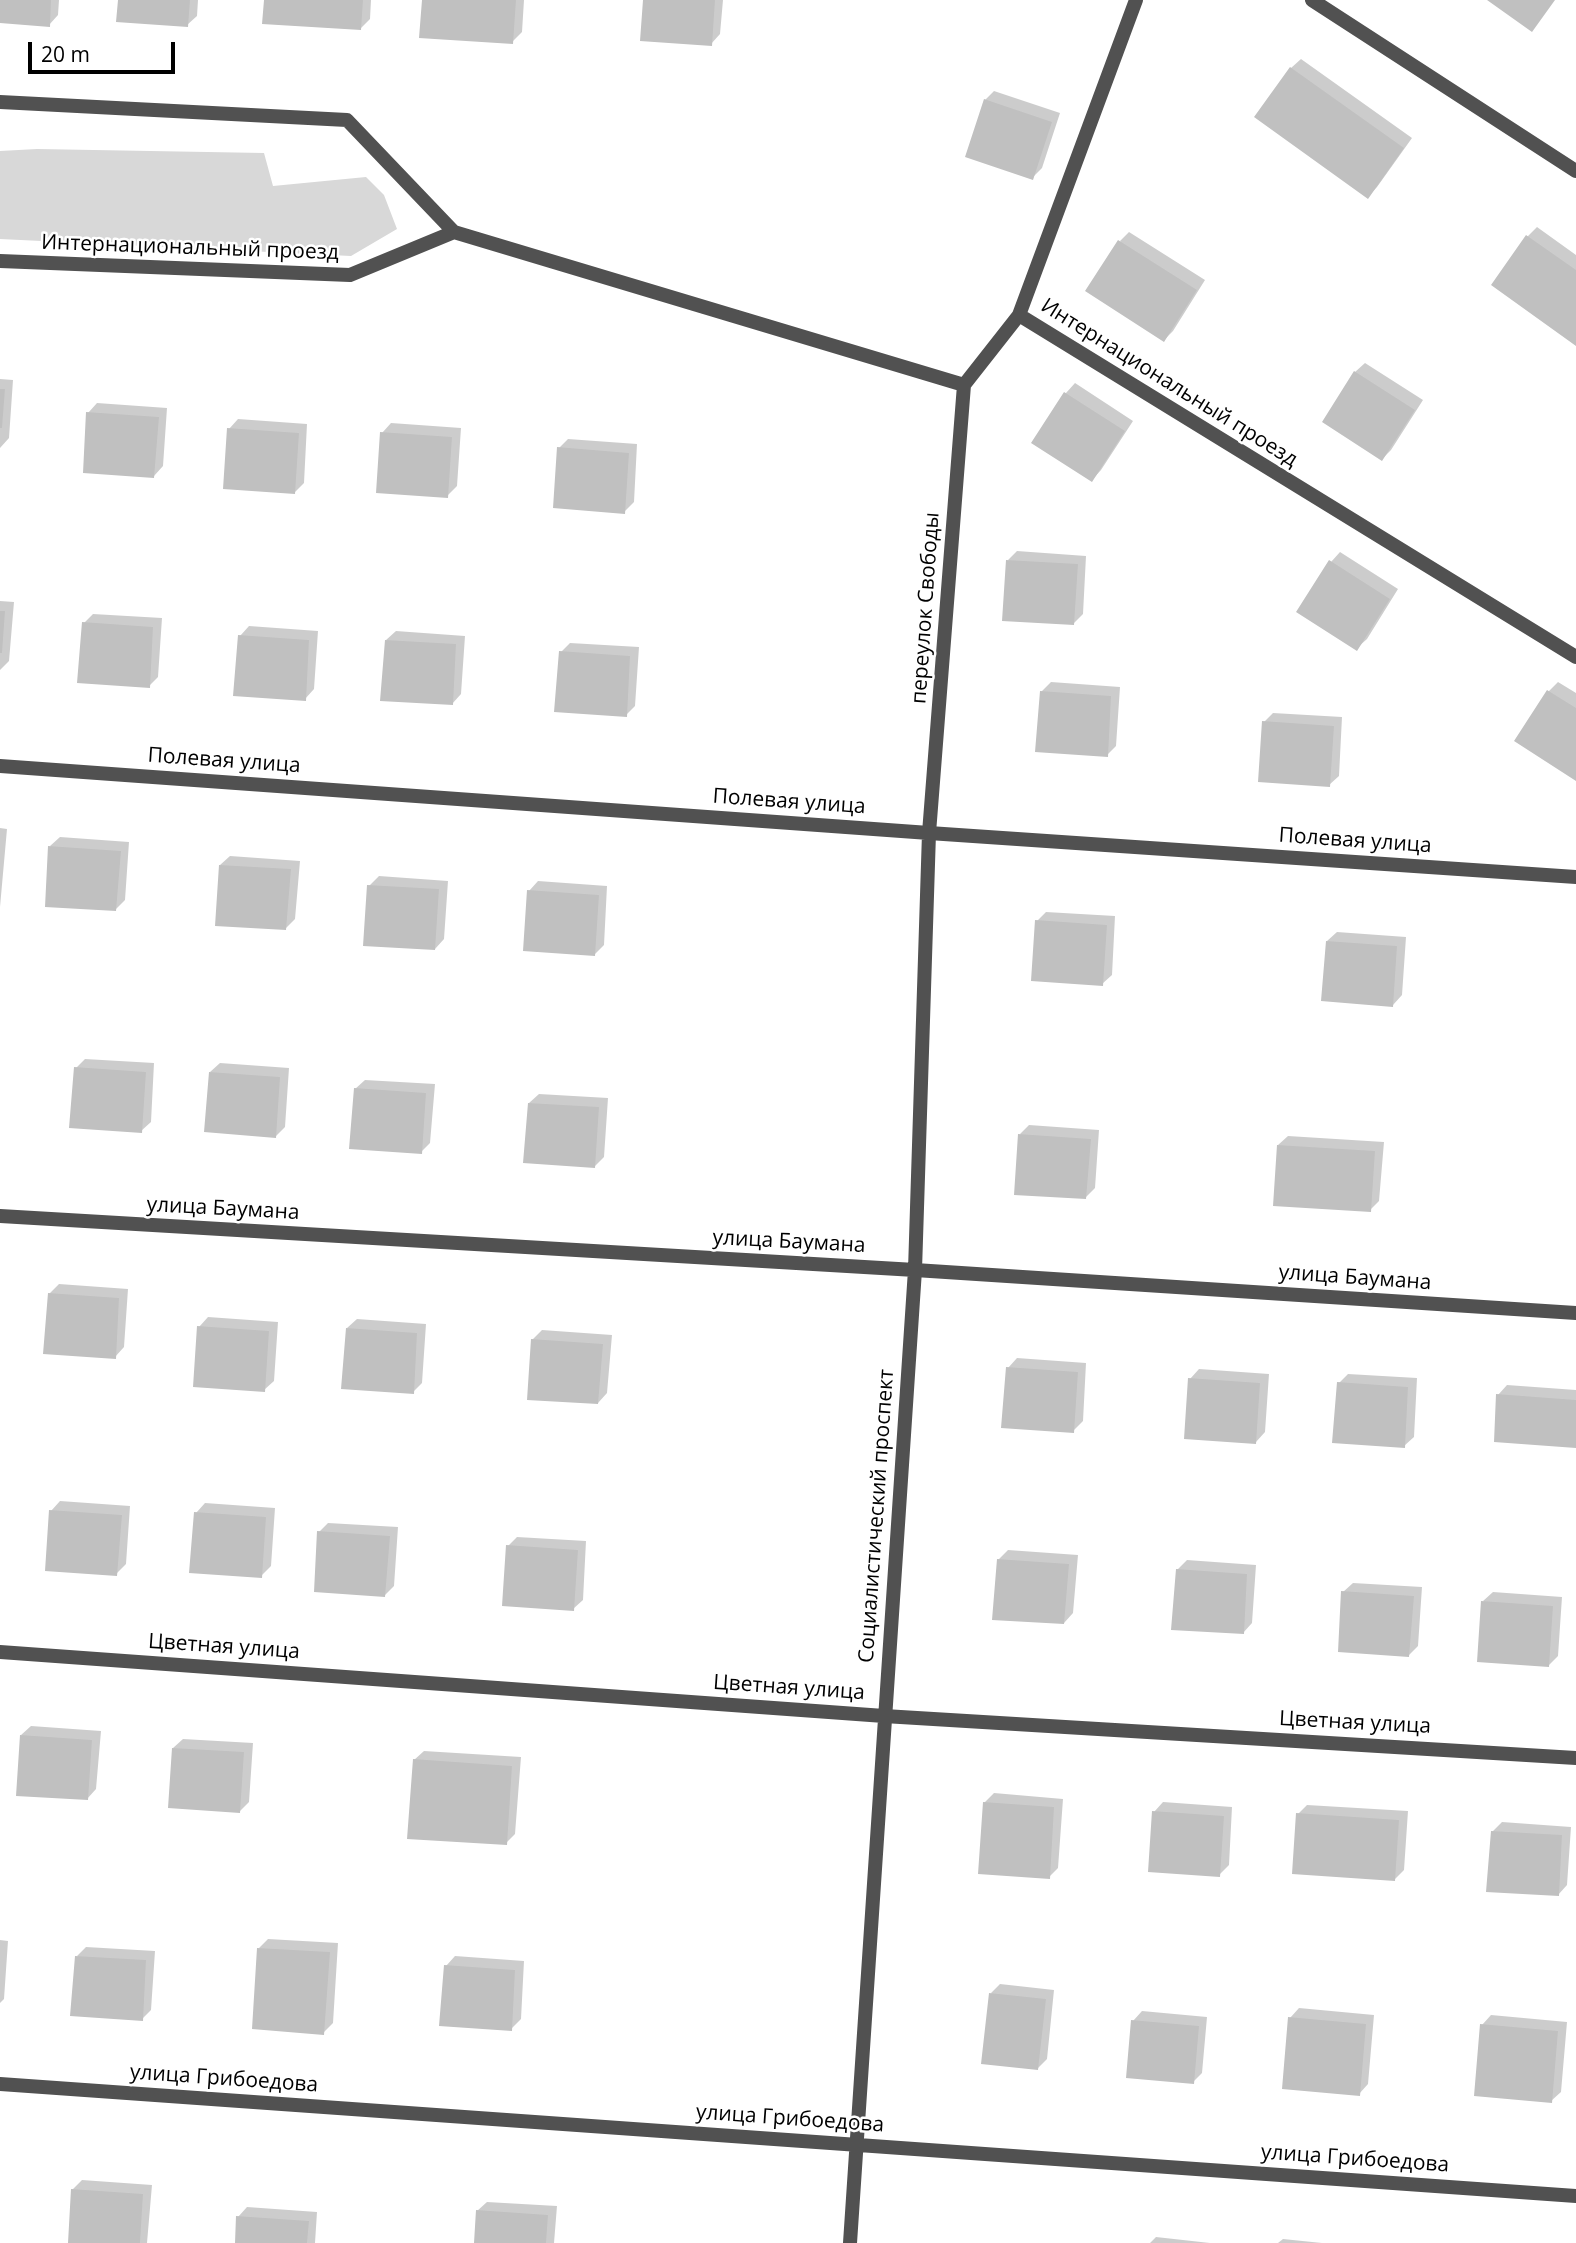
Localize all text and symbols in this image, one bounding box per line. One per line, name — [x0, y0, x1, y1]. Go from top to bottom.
scale bar — [32, 28, 178, 72]
text: 20 m — [41, 40, 90, 68]
street label: Интернациональный проезд — [41, 230, 339, 266]
street label: Интернациональный проезд — [1036, 293, 1302, 473]
street label: переулок Свободы — [907, 511, 945, 705]
street label: Полевая улица — [147, 743, 301, 779]
street label: Полевая улица — [712, 784, 866, 820]
street label: Полевая улица — [1278, 823, 1432, 859]
street label: улица Баумана — [146, 1192, 300, 1226]
street label: улица Баумана — [712, 1225, 866, 1259]
street label: улица Баумана — [1278, 1260, 1432, 1296]
street label: Социалистический проспект — [854, 1368, 900, 1664]
street label: Цветная улица — [147, 1629, 301, 1665]
street label: Цветная улица — [712, 1670, 866, 1706]
street label: Цветная улица — [1278, 1706, 1432, 1740]
street label: улица Грибоедова — [129, 2060, 319, 2098]
street label: улица Грибоедова — [695, 2100, 885, 2138]
street label: улица Грибоедова — [1260, 2140, 1450, 2178]

